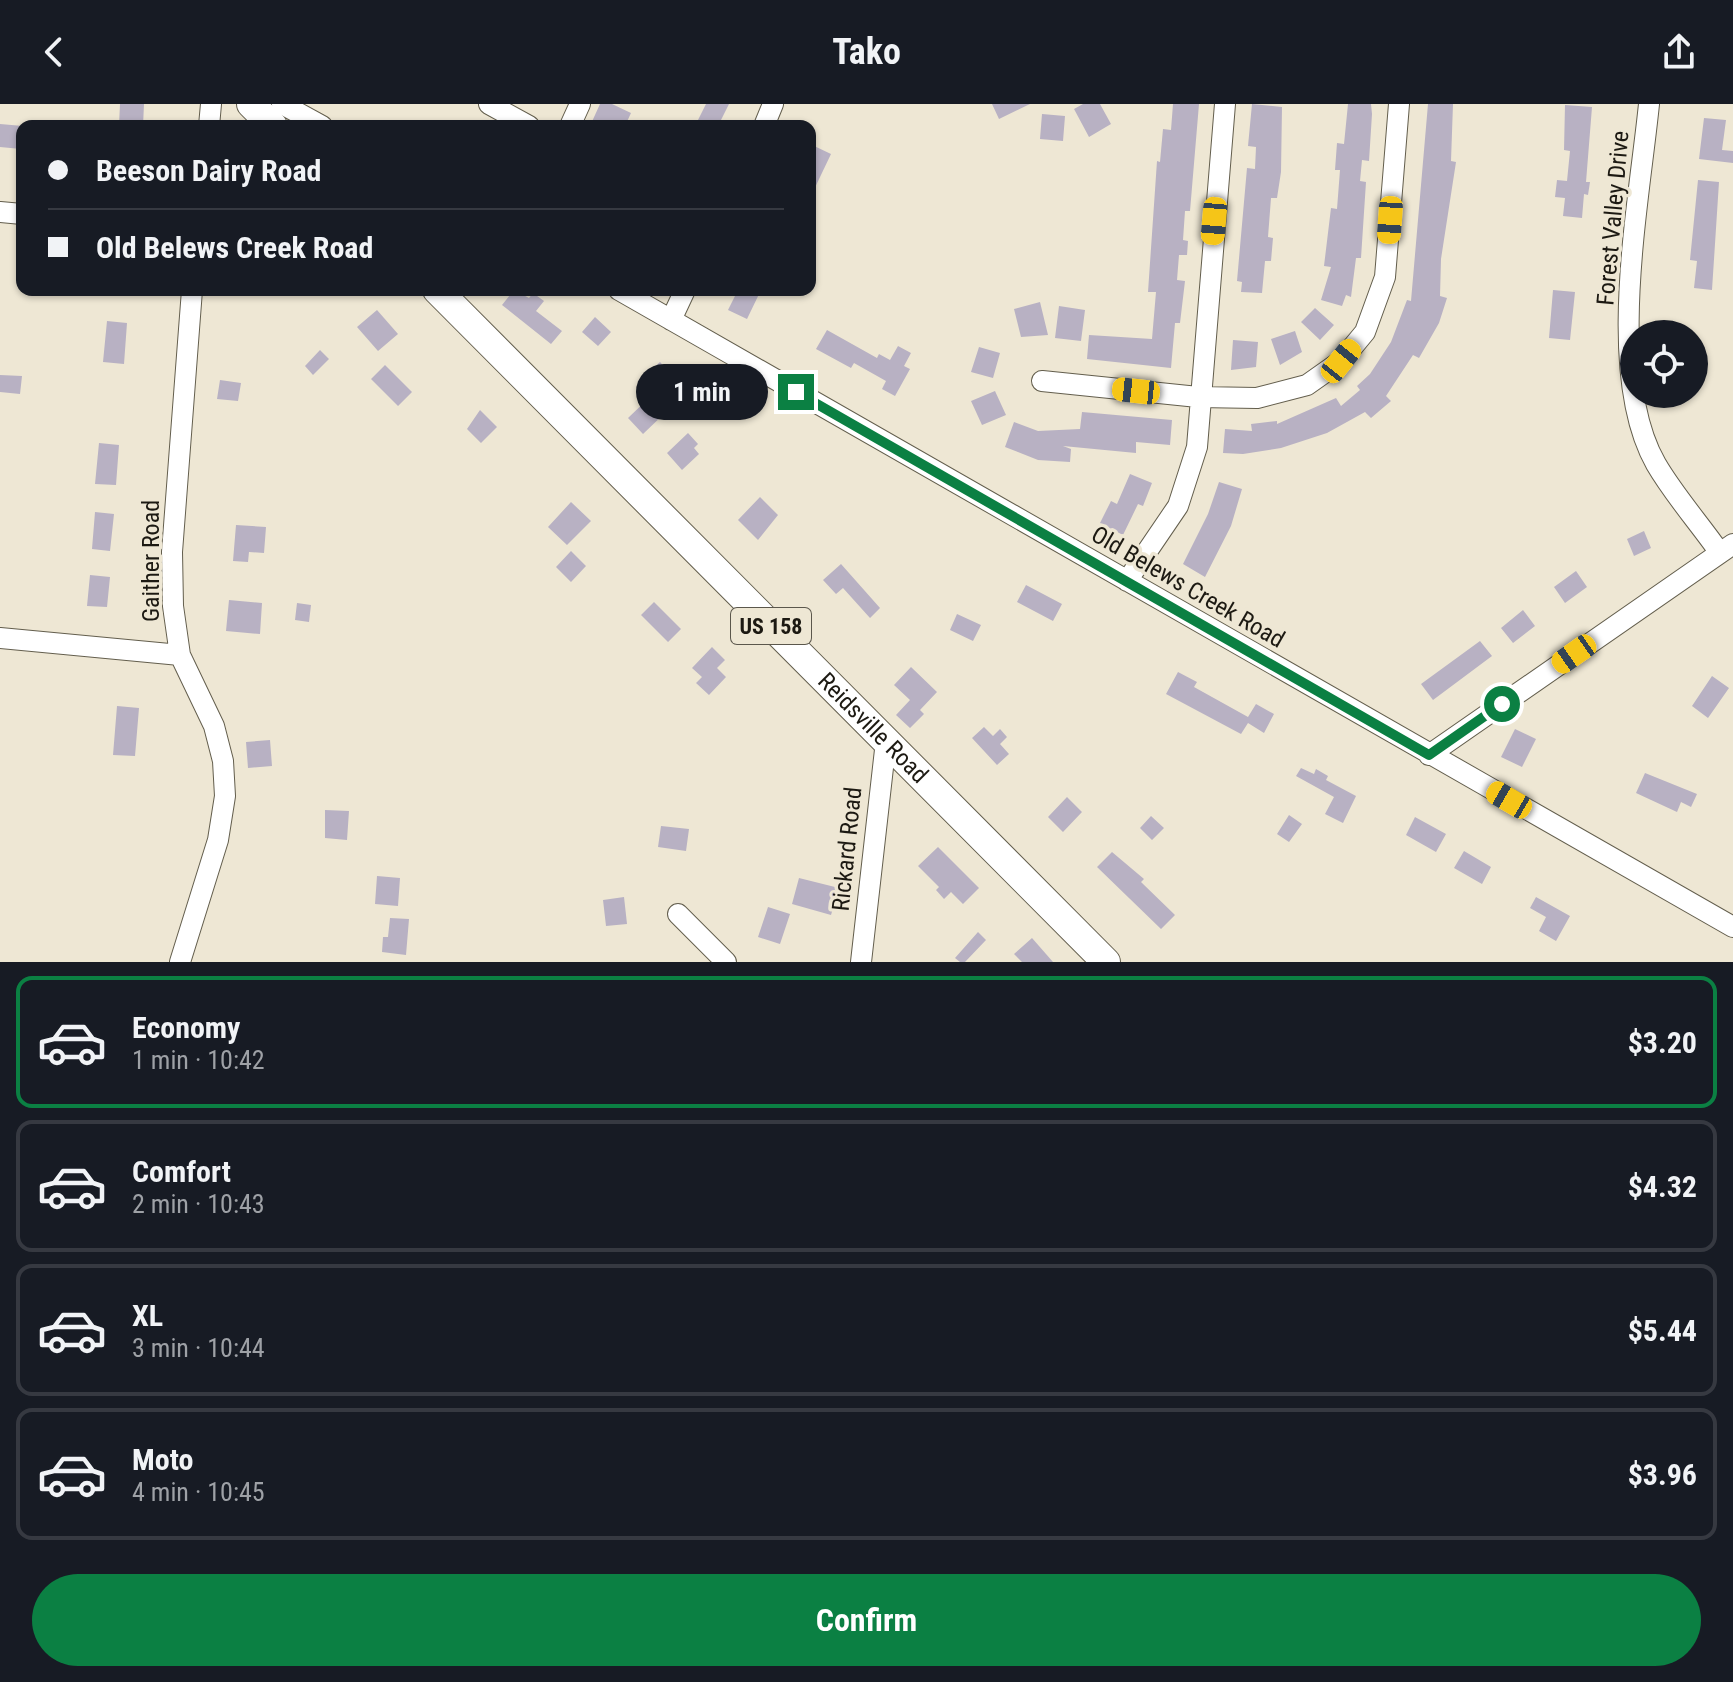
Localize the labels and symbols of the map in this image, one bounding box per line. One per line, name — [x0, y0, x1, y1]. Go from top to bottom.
street label: Forest Valley Drive — [1591, 130, 1635, 306]
car — [1376, 195, 1404, 245]
car — [1200, 196, 1228, 246]
car — [1317, 335, 1365, 387]
callout: 1 min — [636, 364, 768, 420]
route end — [778, 374, 814, 410]
car — [1111, 377, 1161, 405]
street label: Gaither Road — [137, 500, 165, 622]
street label: Old Belews Creek Road — [1087, 520, 1289, 654]
road number: US 158 — [731, 608, 811, 644]
car — [1547, 630, 1601, 678]
street label: Reidsville Road — [812, 667, 934, 789]
route start — [1484, 686, 1520, 722]
car — [1482, 778, 1536, 822]
street label: Rickard Road — [827, 786, 867, 912]

